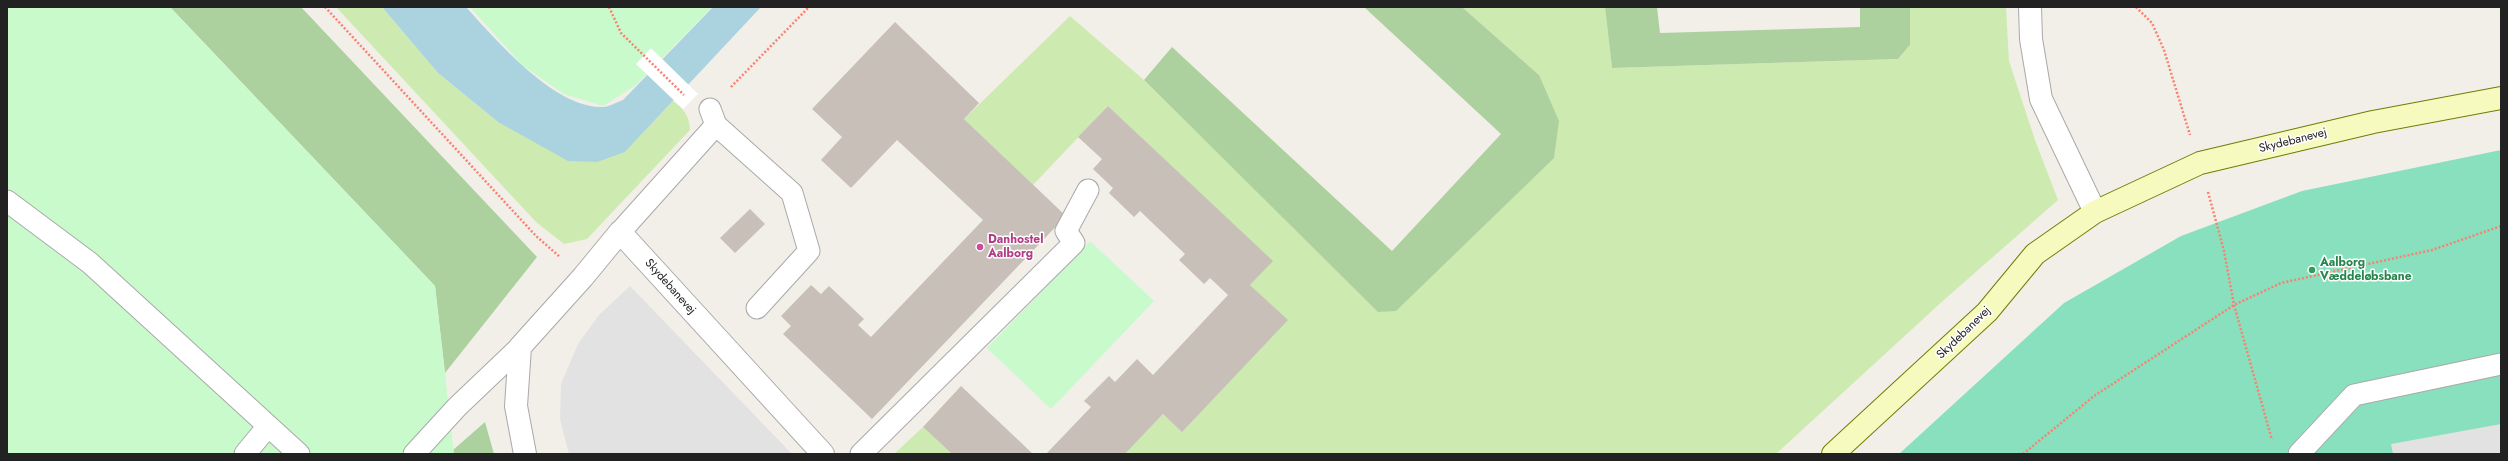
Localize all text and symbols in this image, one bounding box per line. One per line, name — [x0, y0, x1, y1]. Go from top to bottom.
street label: Skydebanevej — [2258, 126, 2328, 156]
place label: Danhostel Aalborg — [988, 233, 1043, 261]
marker: Danhostel Aalborg — [975, 242, 985, 252]
street label: Skydebanevej — [641, 256, 699, 318]
place label: Aalborg Væddeløbsbane — [2320, 256, 2412, 284]
marker: Aalborg Væddeløbsbane — [2307, 265, 2317, 275]
street label: Skydebanevej — [1934, 304, 1994, 362]

